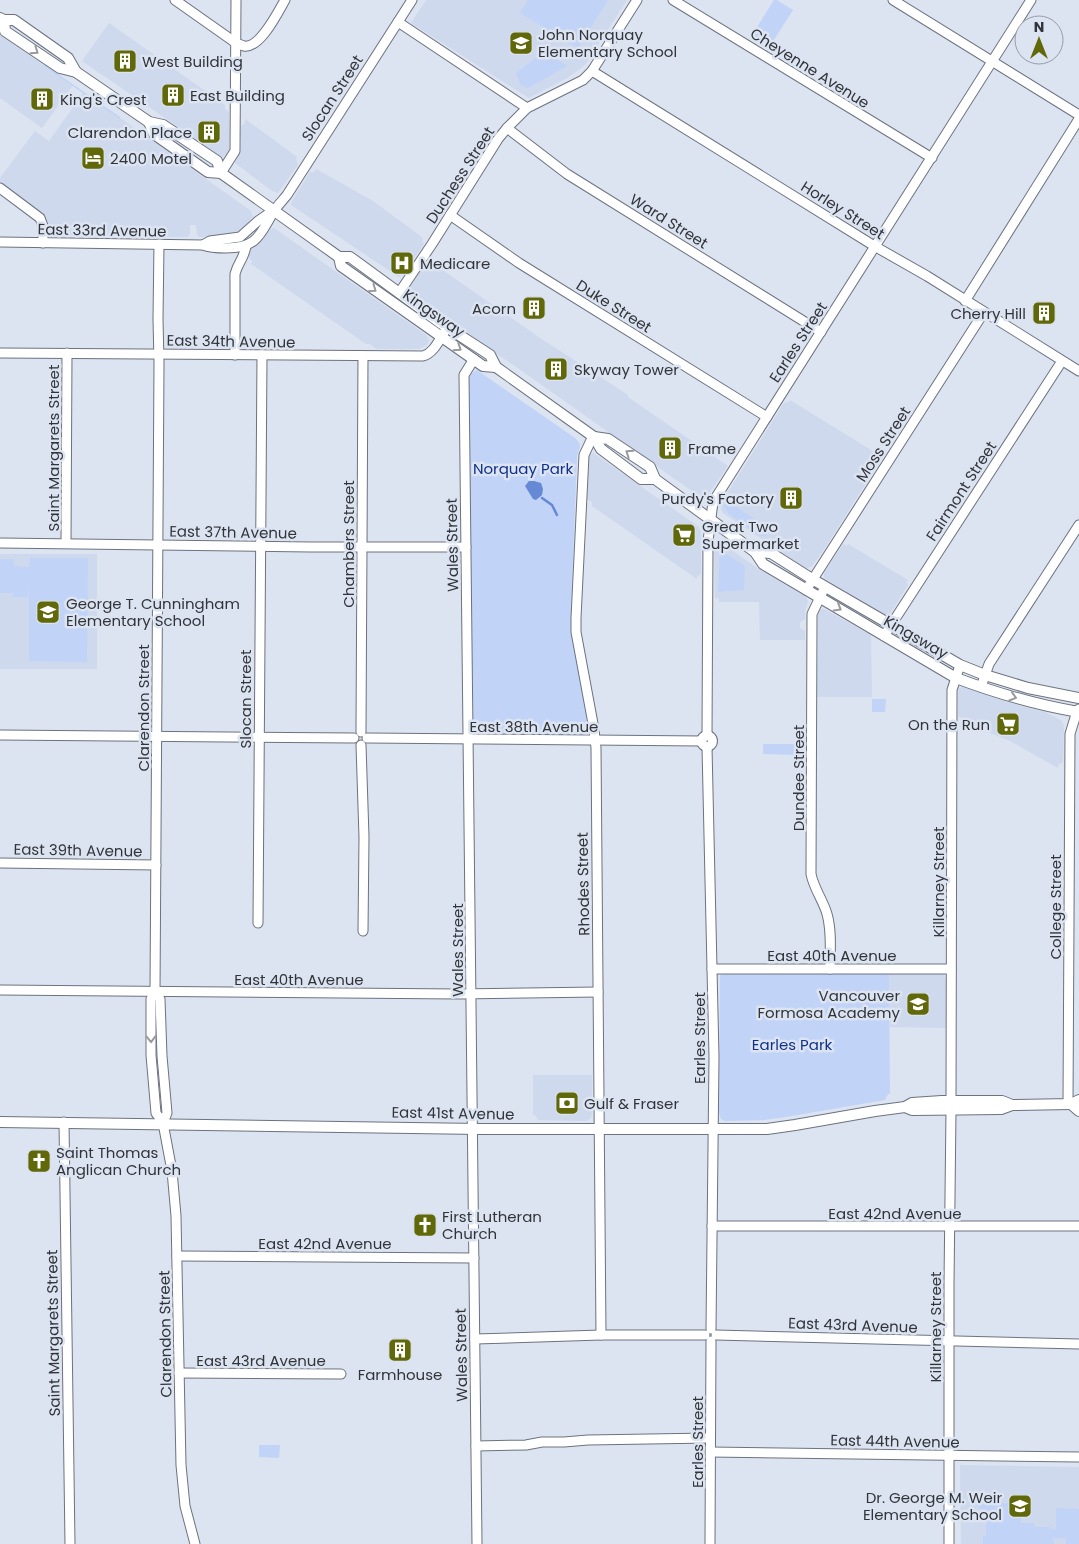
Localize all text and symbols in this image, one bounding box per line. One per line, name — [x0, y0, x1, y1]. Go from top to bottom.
north arrow — [1014, 15, 1064, 65]
text: N — [1034, 17, 1044, 37]
street label: Cheyenne Avenue — [746, 23, 874, 113]
place label: John Norquay Elementary School — [538, 24, 677, 62]
school or university icon: John Norquay Elementary School — [508, 30, 534, 56]
one-way arrow — [29, 45, 39, 54]
building icon: West Building — [112, 48, 138, 74]
place label: West Building — [142, 51, 243, 72]
street label: Slocan Street — [296, 51, 368, 145]
building icon: East Building — [160, 82, 186, 108]
place label: East Building — [190, 85, 285, 106]
building icon: King's Crest — [29, 86, 55, 112]
place label: King's Crest — [60, 89, 146, 110]
building icon: Clarendon Place — [196, 119, 222, 145]
place label: Clarendon Place — [68, 122, 192, 143]
street label: Duchess Street — [421, 122, 499, 228]
hotel icon: 2400 Motel — [80, 145, 106, 171]
place label: 2400 Motel — [110, 148, 192, 169]
street label: Horley Street — [797, 176, 889, 244]
street label: Ward Street — [626, 189, 712, 253]
street label: East 33rd Avenue — [37, 218, 167, 242]
hospital icon: Medicare — [389, 250, 415, 276]
place label: Medicare — [420, 253, 490, 274]
street label: Duke Street — [572, 275, 656, 337]
one-way arrow — [367, 283, 377, 292]
street label: Kingsway — [399, 284, 470, 342]
building icon: Acorn — [521, 295, 547, 321]
place label: Acorn — [472, 298, 516, 319]
street label: Earles Street — [764, 298, 832, 386]
building icon: Cherry Hill — [1031, 300, 1057, 326]
place label: Cherry Hill — [950, 303, 1026, 324]
street label: East 34th Avenue — [166, 329, 296, 353]
one-way arrow — [452, 342, 461, 351]
building icon: Skyway Tower — [543, 356, 569, 382]
place label: Skyway Tower — [574, 359, 679, 380]
street label: Saint Margarets Street — [43, 365, 64, 531]
street label: Moss Street — [851, 402, 915, 486]
building icon: Frame — [657, 435, 683, 461]
street label: Fairmont Street — [921, 437, 1001, 545]
place label: Frame — [688, 438, 736, 459]
one-way arrow — [625, 450, 634, 459]
park label: Norquay Park — [473, 458, 573, 479]
street label: Chambers Street — [338, 480, 359, 608]
building icon: Purdy's Factory — [778, 485, 804, 511]
place label: Purdy's Factory — [661, 488, 775, 509]
street label: Wales Street — [441, 498, 463, 592]
place label: Great Two Supermarket — [702, 516, 799, 554]
street label: East 37th Avenue — [169, 520, 297, 544]
supermarket icon: Great Two Supermarket — [671, 522, 697, 548]
place label: George T. Cunningham Elementary School — [66, 593, 240, 631]
school or university icon: George T. Cunningham Elementary School — [35, 599, 61, 625]
one-way arrow — [832, 602, 841, 612]
street label: Kingsway — [880, 610, 953, 664]
street label: Clarendon Street — [133, 644, 154, 772]
street label: Slocan Street — [235, 650, 256, 748]
one-way arrow — [1008, 692, 1017, 702]
supermarket icon: On the Run — [995, 711, 1021, 737]
place label: On the Run — [908, 714, 990, 735]
street label: East 38th Avenue — [470, 716, 598, 737]
street label: Dundee Street — [788, 725, 809, 831]
street label: Killarney Street — [928, 826, 949, 938]
street label: Rhodes Street — [572, 832, 594, 936]
street label: East 39th Avenue — [13, 838, 143, 862]
street label: College Street — [1045, 854, 1066, 960]
street label: Wales Street — [447, 903, 468, 997]
street label: East 40th Avenue — [767, 945, 897, 966]
street label: East 40th Avenue — [234, 969, 364, 990]
place label: Vancouver Formosa Academy — [758, 985, 901, 1023]
school or university icon: Vancouver Formosa Academy — [905, 991, 931, 1017]
street label: Earles Street — [689, 992, 710, 1084]
park label: Earles Park — [752, 1034, 832, 1055]
one-way arrow — [146, 1036, 156, 1043]
bank icon: Gulf & Fraser — [554, 1090, 580, 1116]
place label: Gulf & Fraser — [584, 1093, 679, 1114]
street label: East 41st Avenue — [391, 1101, 515, 1125]
place label: Saint Thomas Anglican Church — [56, 1142, 181, 1180]
church icon: Saint Thomas Anglican Church — [26, 1148, 52, 1174]
street label: East 42nd Avenue — [828, 1203, 962, 1224]
place label: First Lutheran Church — [442, 1206, 542, 1244]
church icon: First Lutheran Church — [412, 1212, 438, 1238]
street label: East 42nd Avenue — [258, 1233, 392, 1254]
street label: Saint Margarets Street — [41, 1249, 65, 1417]
street label: Clarendon Street — [153, 1270, 177, 1398]
street label: Killarney Street — [925, 1271, 946, 1383]
street label: Wales Street — [450, 1308, 472, 1402]
street label: East 43rd Avenue — [788, 1312, 918, 1338]
building icon: Farmhouse — [387, 1337, 413, 1363]
street label: East 43rd Avenue — [196, 1350, 326, 1371]
place label: Farmhouse — [358, 1364, 442, 1385]
street label: Earles Street — [687, 1396, 708, 1488]
street label: East 44th Avenue — [830, 1429, 960, 1453]
place label: Dr. George M. Weir Elementary School — [863, 1487, 1002, 1525]
school or university icon: Dr. George M. Weir Elementary School — [1007, 1493, 1033, 1519]

